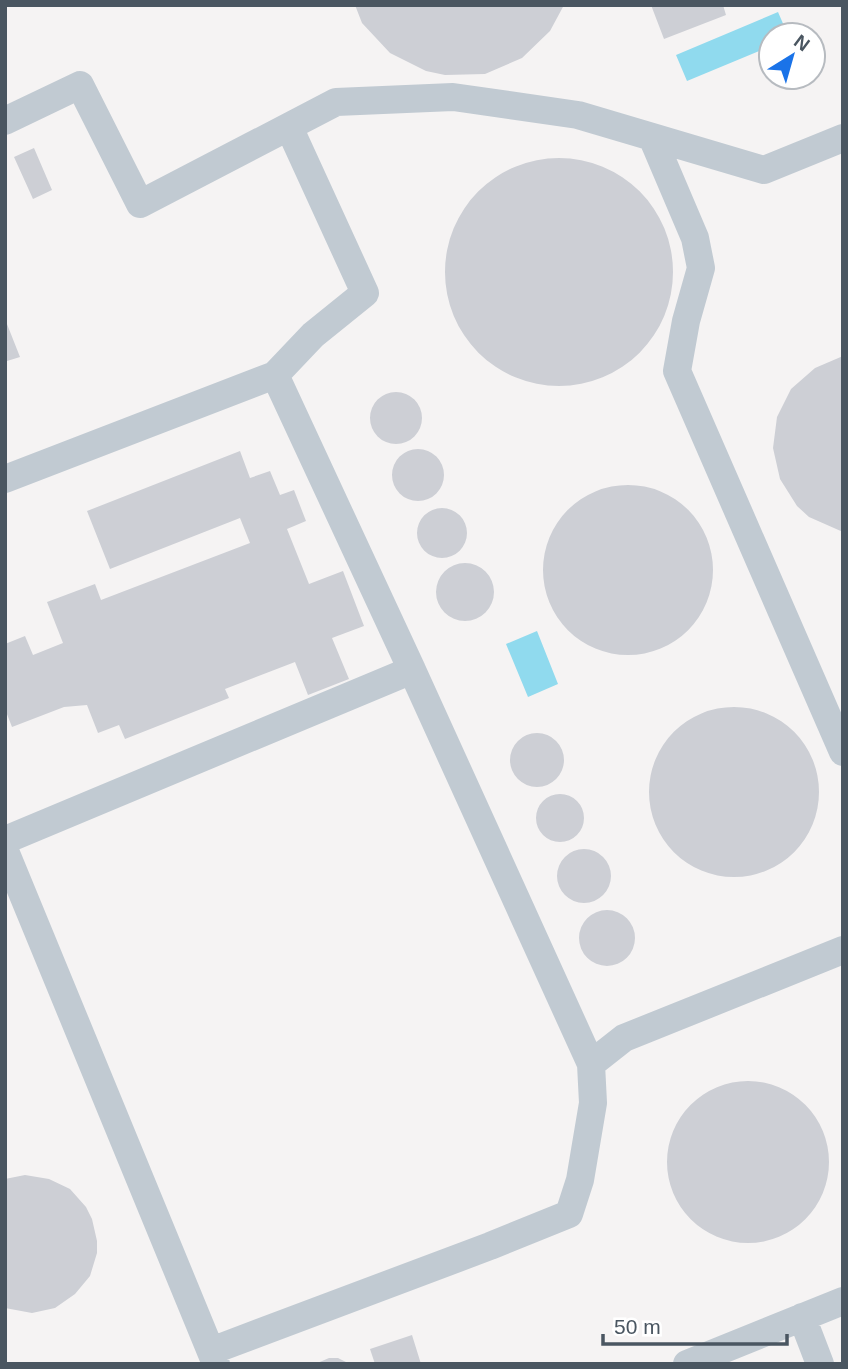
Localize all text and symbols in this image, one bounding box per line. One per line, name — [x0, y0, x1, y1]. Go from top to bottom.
north arrow — [757, 21, 827, 91]
text: N — [790, 30, 814, 55]
scale bar — [603, 1302, 787, 1346]
text: 50 m — [614, 1315, 661, 1338]

